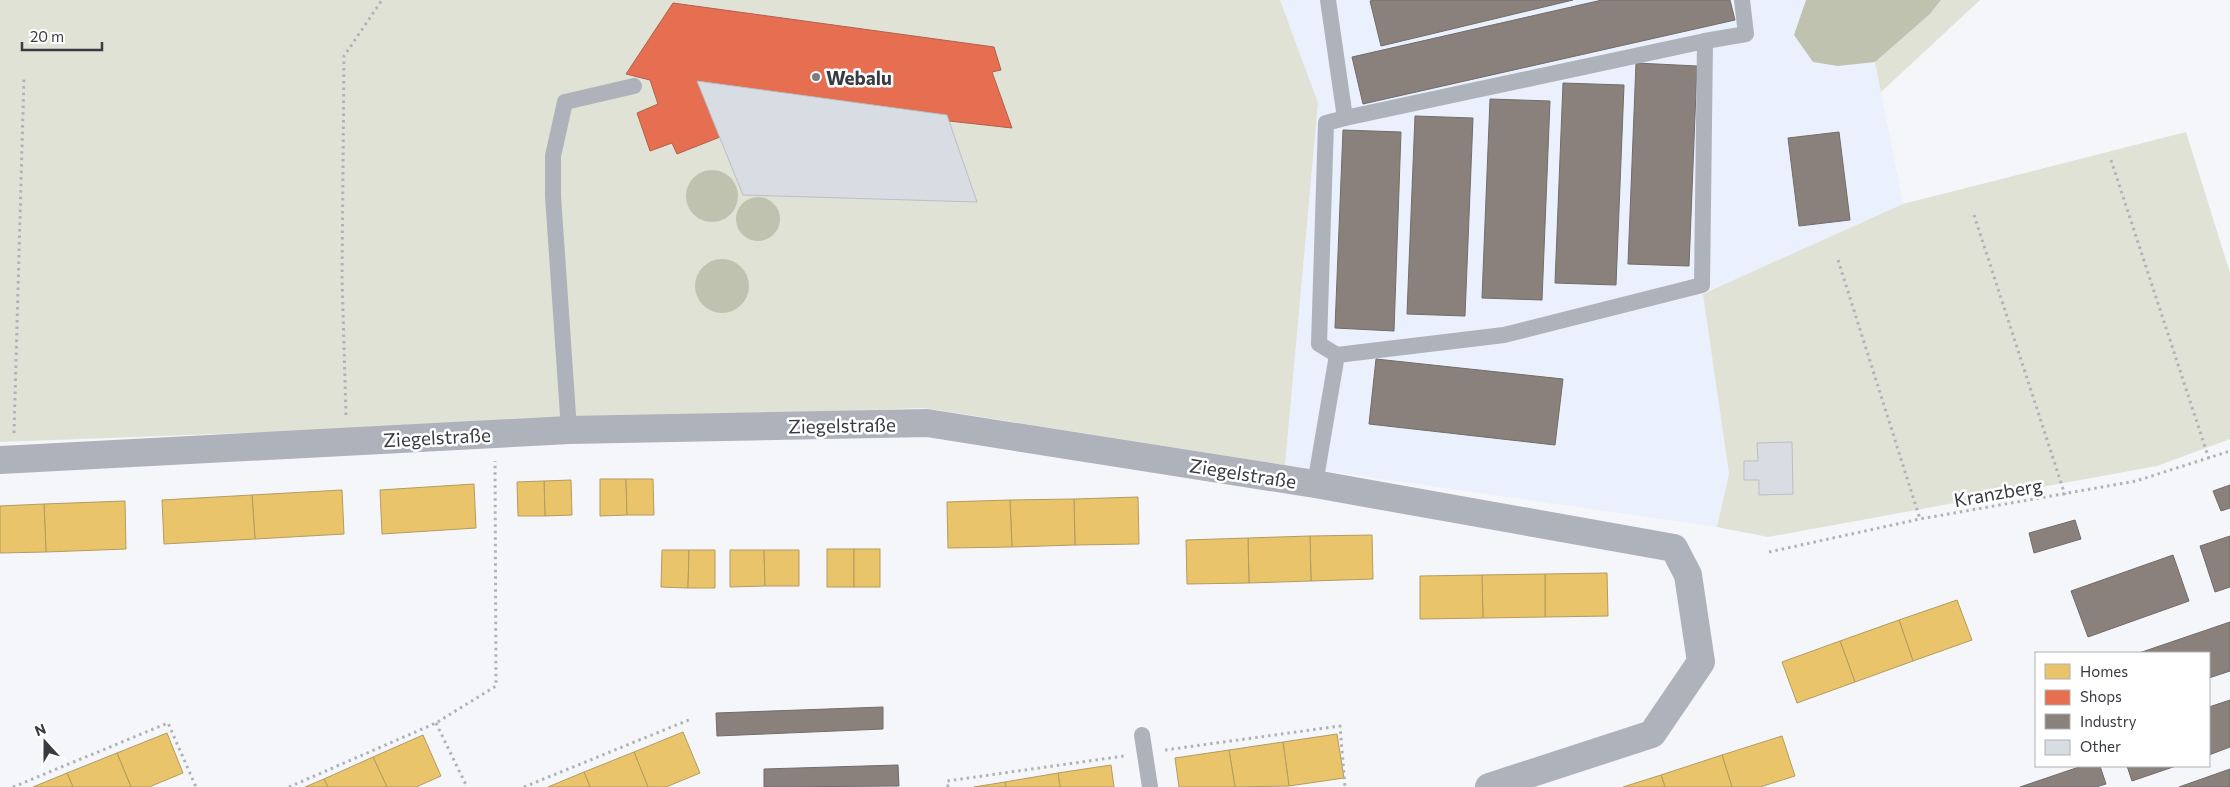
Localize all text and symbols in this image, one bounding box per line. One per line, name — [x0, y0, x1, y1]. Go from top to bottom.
scale bar — [22, 20, 102, 52]
text: 20 m — [30, 27, 64, 45]
place label: Webalu — [826, 66, 892, 89]
marker: Webalu — [810, 71, 822, 83]
street label: Ziegelstraße — [788, 413, 896, 437]
street label: Ziegelstraße — [383, 423, 491, 451]
street label: Ziegelstraße — [1188, 453, 1298, 493]
street label: Kranzberg — [1952, 473, 2044, 511]
legend — [2035, 652, 2210, 767]
text: Homes — [2080, 662, 2128, 680]
text: Shops — [2080, 687, 2122, 705]
text: Industry — [2080, 712, 2137, 730]
north arrow — [20, 717, 70, 767]
text: N — [32, 720, 48, 739]
text: Other — [2080, 737, 2121, 755]

